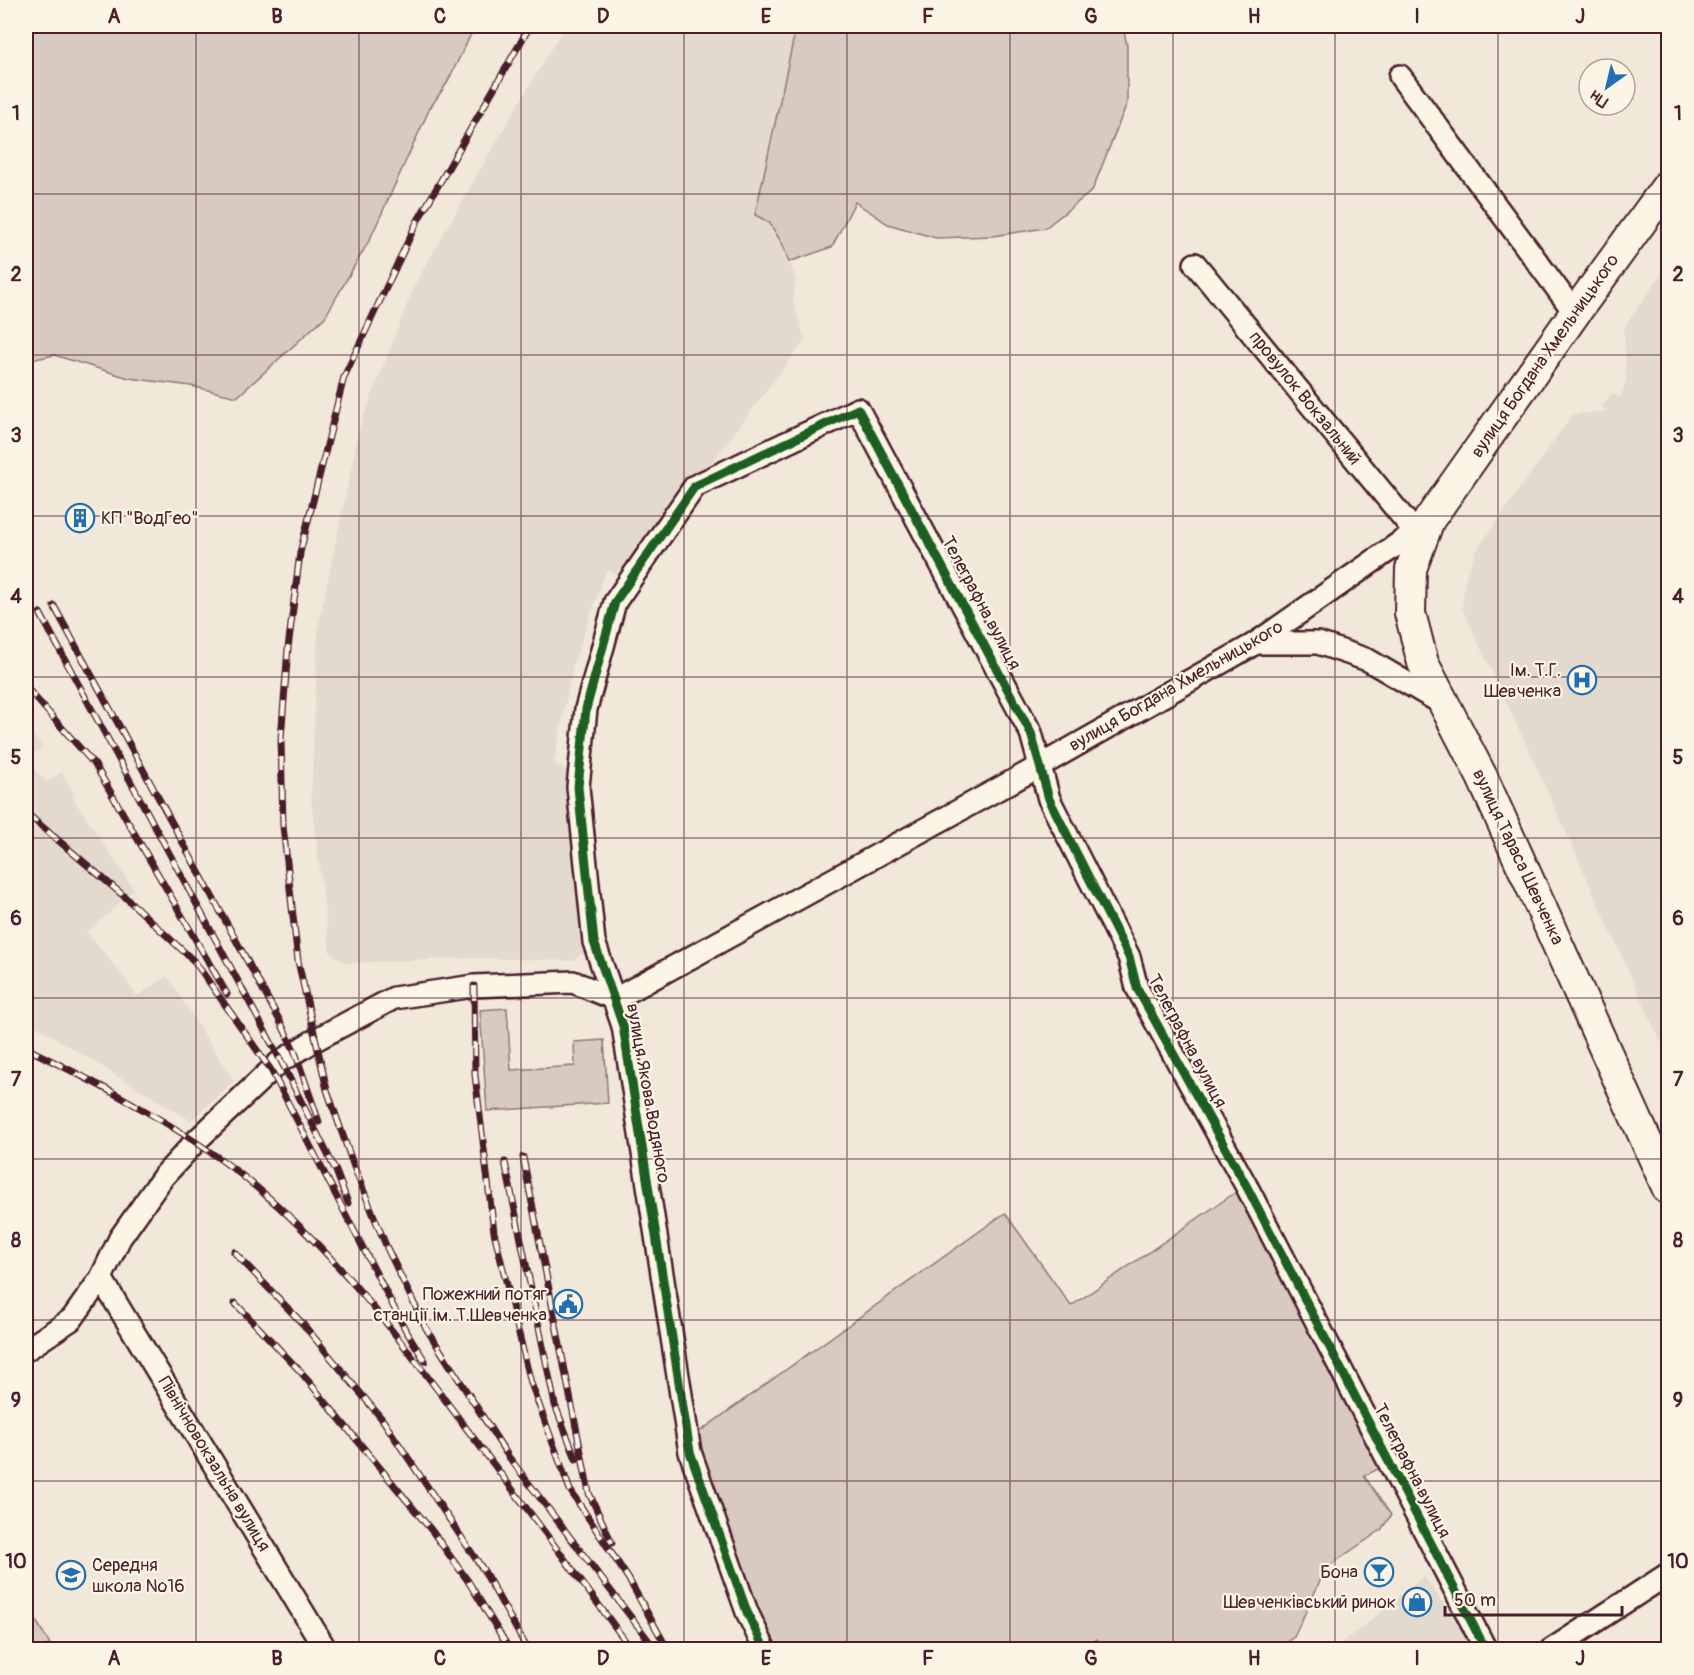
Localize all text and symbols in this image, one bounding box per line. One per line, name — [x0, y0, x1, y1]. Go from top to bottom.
text: A — [108, 4, 121, 29]
text: B — [271, 4, 283, 29]
text: C — [434, 4, 446, 29]
text: D — [597, 4, 610, 29]
text: E — [761, 4, 772, 29]
text: F — [922, 4, 934, 29]
text: G — [1084, 4, 1098, 29]
text: H — [1248, 4, 1261, 29]
text: I — [1414, 4, 1420, 29]
text: J — [1575, 4, 1585, 29]
north arrow — [1577, 57, 1637, 117]
text: Пн — [1586, 85, 1612, 112]
text: 1 — [12, 101, 20, 126]
text: 1 — [1674, 101, 1682, 126]
street label: вулиця Богдана Хмельницького — [1466, 249, 1624, 462]
text: 2 — [10, 262, 22, 287]
text: 2 — [1672, 262, 1684, 287]
street label: провулок Вокзальний — [1244, 326, 1366, 470]
text: 3 — [10, 423, 22, 448]
text: 3 — [1672, 423, 1684, 448]
building icon: КП "ВодГео" — [64, 502, 96, 534]
place label: КП "ВодГео" — [101, 507, 199, 530]
street label: Телеграфна вулиця — [936, 532, 1026, 674]
text: 4 — [10, 584, 22, 609]
text: 4 — [1672, 584, 1684, 609]
street label: вулиця Богдана Хмельницького — [1065, 615, 1287, 757]
place label: Ім. Т.Г. Шевченка — [1484, 659, 1561, 703]
hospital icon: Ім. Т.Г. Шевченка — [1566, 664, 1598, 696]
text: 5 — [11, 745, 22, 770]
text: 5 — [1673, 745, 1684, 770]
street label: вулиця Тараса Шевченка — [1467, 765, 1569, 949]
text: 6 — [10, 906, 22, 931]
text: 6 — [1672, 906, 1684, 931]
street label: Телеграфна вулиця — [1142, 970, 1232, 1112]
street label: вулиця Якова Водяного — [621, 1002, 675, 1185]
text: 7 — [11, 1067, 22, 1092]
text: 7 — [1673, 1067, 1684, 1092]
text: 8 — [11, 1228, 21, 1253]
text: 8 — [1673, 1228, 1683, 1253]
place label: Пожежний потяг станції ім. Т.Шевченка — [373, 1283, 547, 1327]
public building icon: Пожежний потяг станції ім. Т.Шевченка — [552, 1288, 584, 1320]
street label: Північновокзальна вулиця — [153, 1372, 275, 1556]
text: 9 — [11, 1388, 21, 1413]
text: 9 — [1673, 1388, 1683, 1413]
street label: Телеграфна вулиця — [1368, 1400, 1456, 1542]
text: 10 — [5, 1549, 27, 1574]
text: 10 — [1667, 1549, 1689, 1574]
place label: Середня школа №16 — [92, 1554, 185, 1598]
bar icon: Бона — [1363, 1556, 1395, 1588]
school or university icon: Середня школа №16 — [55, 1559, 87, 1591]
place label: Бона — [1320, 1561, 1358, 1584]
scale bar — [1445, 1579, 1622, 1617]
shop icon: Шевченківський ринок — [1401, 1586, 1433, 1618]
text: 50 m — [1454, 1589, 1496, 1612]
place label: Шевченківський ринок — [1224, 1591, 1396, 1614]
text: A — [108, 1646, 121, 1671]
text: B — [271, 1646, 283, 1671]
text: C — [434, 1646, 446, 1671]
text: D — [597, 1646, 610, 1671]
text: E — [761, 1646, 772, 1671]
text: F — [922, 1646, 934, 1671]
text: G — [1084, 1646, 1098, 1671]
text: H — [1248, 1646, 1261, 1671]
text: I — [1414, 1646, 1420, 1671]
text: J — [1575, 1646, 1585, 1671]

